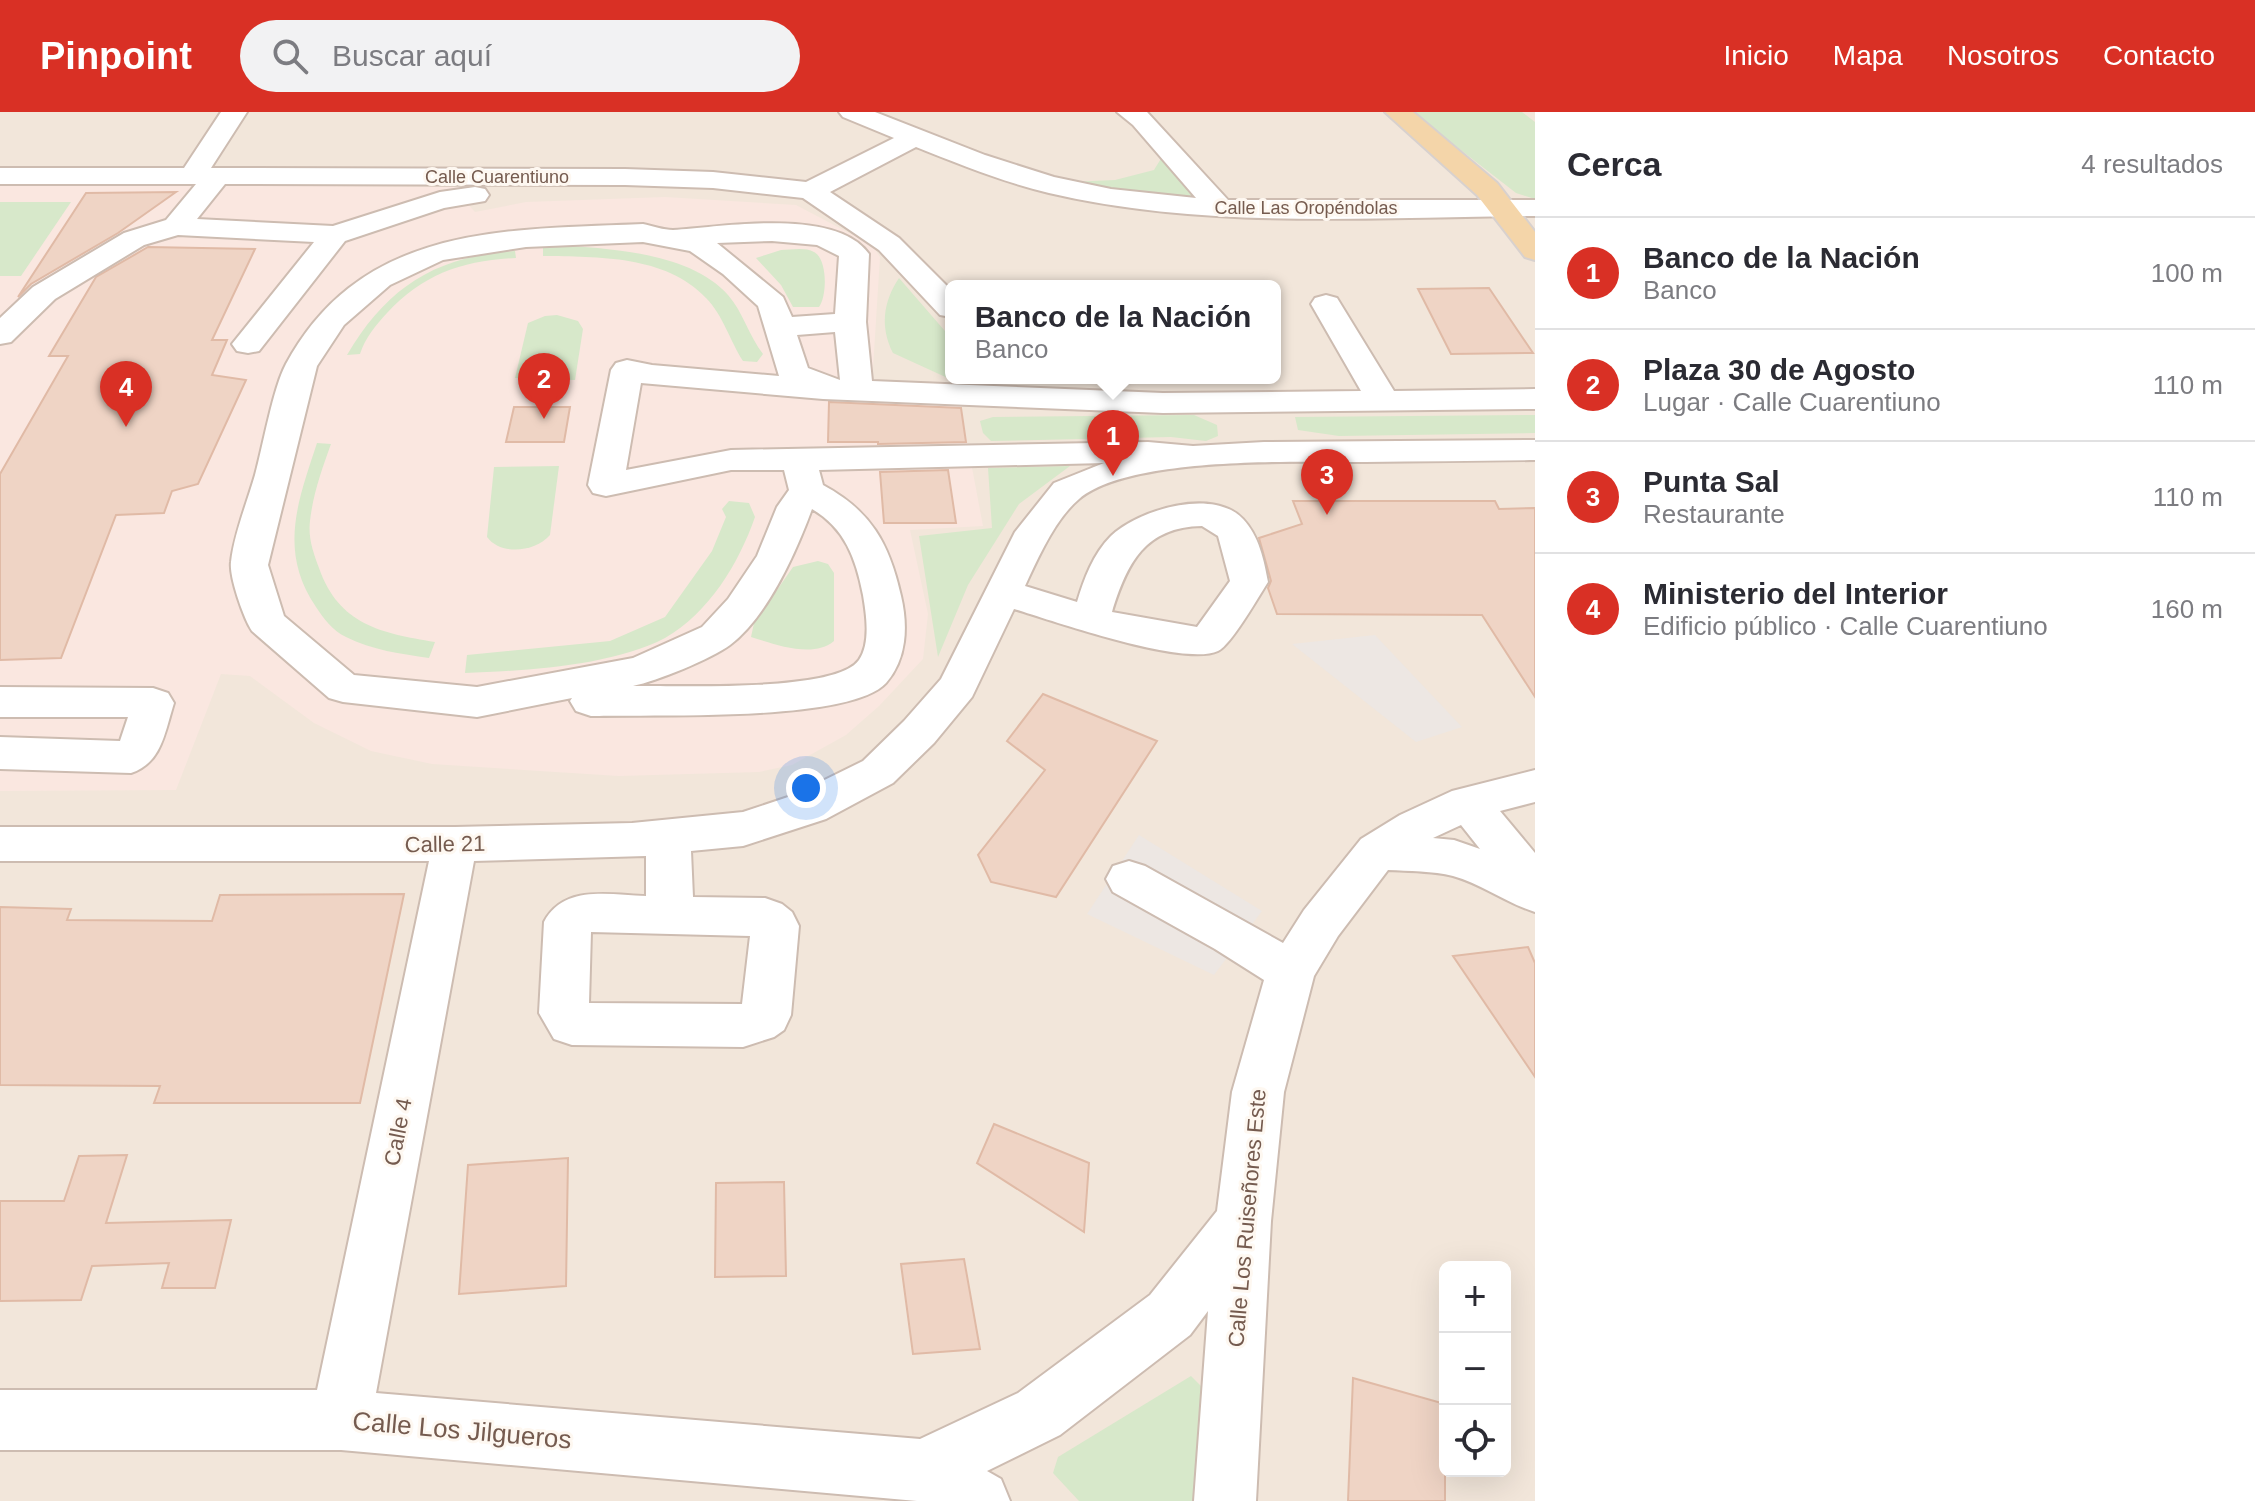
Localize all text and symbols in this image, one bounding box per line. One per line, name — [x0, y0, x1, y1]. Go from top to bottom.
search box — [240, 20, 800, 92]
icon: search — [268, 34, 312, 78]
text: Pinpoint — [40, 35, 192, 77]
text: Buscar aquí — [332, 39, 492, 72]
text: Inicio — [1723, 40, 1789, 71]
text: Mapa — [1833, 40, 1903, 71]
text: Nosotros — [1947, 40, 2059, 71]
text: Contacto — [2103, 40, 2215, 71]
text: Cerca — [1567, 145, 1662, 183]
text: 4 resultados — [2081, 149, 2223, 179]
street label: Calle Cuarentiuno — [425, 167, 569, 187]
street label: Calle Las Oropéndolas — [1214, 198, 1398, 218]
text: Banco de la Nación — [1643, 241, 1920, 274]
text: 1 — [1586, 258, 1600, 288]
text: 100 m — [2151, 258, 2223, 288]
text: Banco — [1643, 275, 1717, 305]
popup — [945, 280, 1281, 384]
text: Banco de la Nación — [975, 300, 1251, 333]
text: Banco — [975, 334, 1048, 364]
pin: 2 — [518, 353, 570, 419]
text: Plaza 30 de Agosto — [1643, 353, 1915, 386]
pin: 4 — [100, 361, 152, 427]
text: 2 — [1586, 370, 1600, 400]
text: 110 m — [2153, 370, 2223, 400]
text: Lugar · Calle Cuarentiuno — [1643, 387, 1941, 417]
pin: 1 — [1087, 410, 1139, 476]
pin: 3 — [1301, 449, 1353, 515]
text: Punta Sal — [1643, 465, 1780, 498]
text: 3 — [1586, 482, 1600, 512]
text: 110 m — [2153, 482, 2223, 512]
text: Restaurante — [1643, 499, 1785, 529]
text: Ministerio del Interior — [1643, 577, 1948, 610]
text: 4 — [1586, 594, 1600, 624]
text: 160 m — [2151, 594, 2223, 624]
text: Edificio público · Calle Cuarentiuno — [1643, 611, 2048, 641]
your location — [786, 768, 826, 808]
street label: Calle 21 — [404, 831, 486, 857]
street label: Calle Los Ruiseñores Este — [1223, 1088, 1271, 1348]
street label: Calle 4 — [379, 1096, 417, 1168]
map controls — [1439, 1261, 1511, 1477]
button: + — [1439, 1261, 1511, 1333]
button: − — [1439, 1333, 1511, 1405]
street label: Calle Los Jilgueros — [351, 1405, 573, 1455]
button: locate — [1439, 1405, 1511, 1477]

